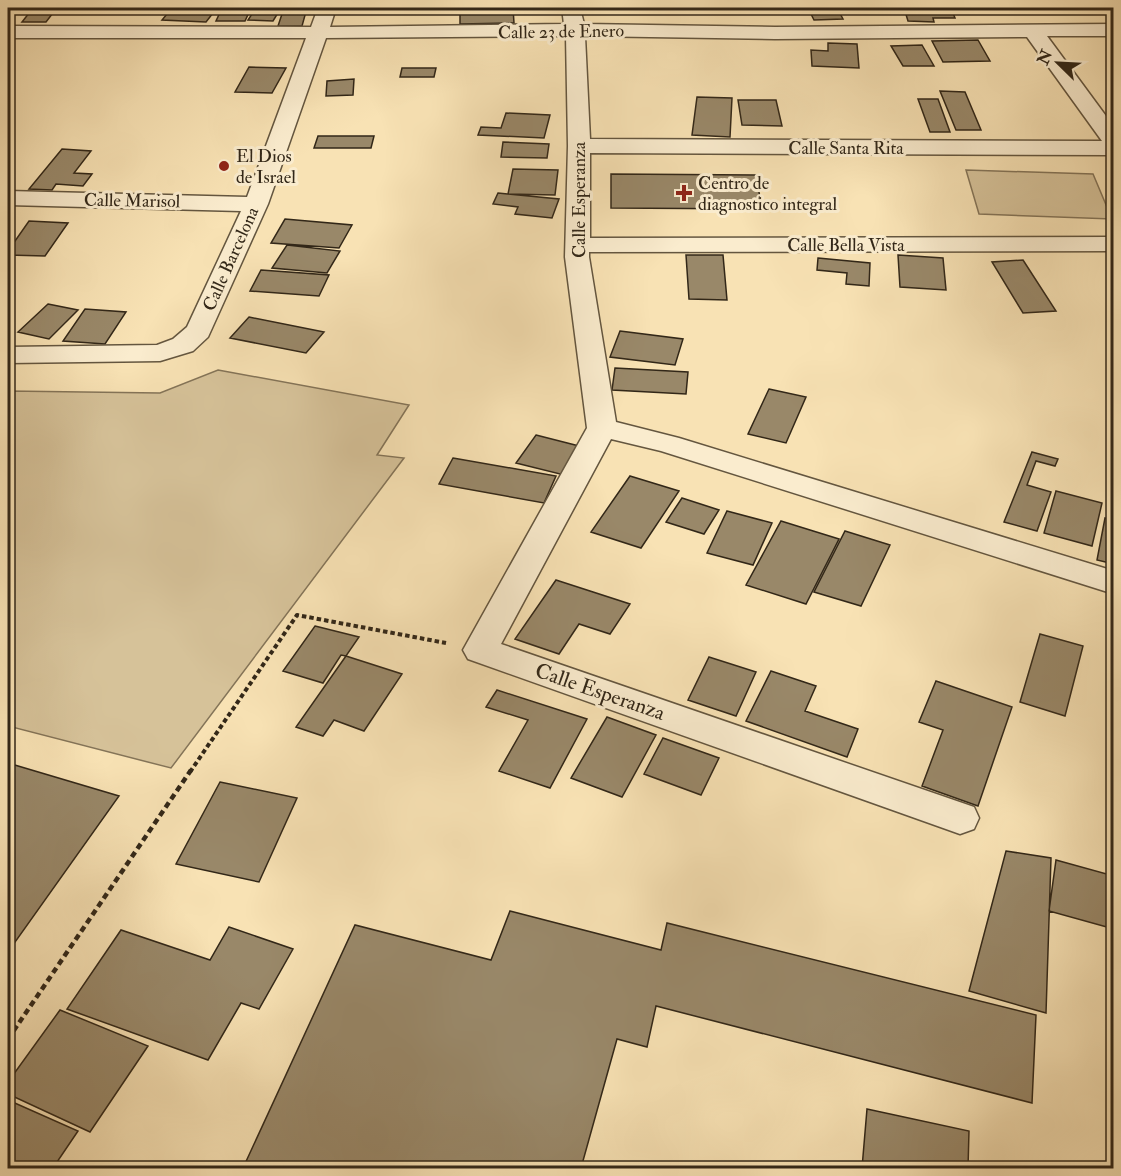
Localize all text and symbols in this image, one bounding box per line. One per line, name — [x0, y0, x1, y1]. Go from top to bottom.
street label: Calle 23 de Enero — [498, 19, 625, 45]
north arrow — [1028, 33, 1088, 93]
text: N — [1033, 46, 1058, 69]
street label: Calle Santa Rita — [788, 137, 904, 160]
street label: Calle Esperanza — [568, 141, 591, 258]
place label: El Dios de Israel — [236, 145, 296, 189]
marker: El Dios de Israel — [217, 159, 231, 173]
place label: Centro de diagnostico integral — [698, 172, 837, 216]
marker: Centro de diagnostico integral — [675, 184, 693, 202]
street label: Calle Marisol — [84, 189, 181, 213]
street label: Calle Barcelona — [198, 203, 264, 315]
street label: Calle Bella Vista — [787, 234, 905, 257]
street label: Calle Esperanza — [531, 657, 669, 727]

